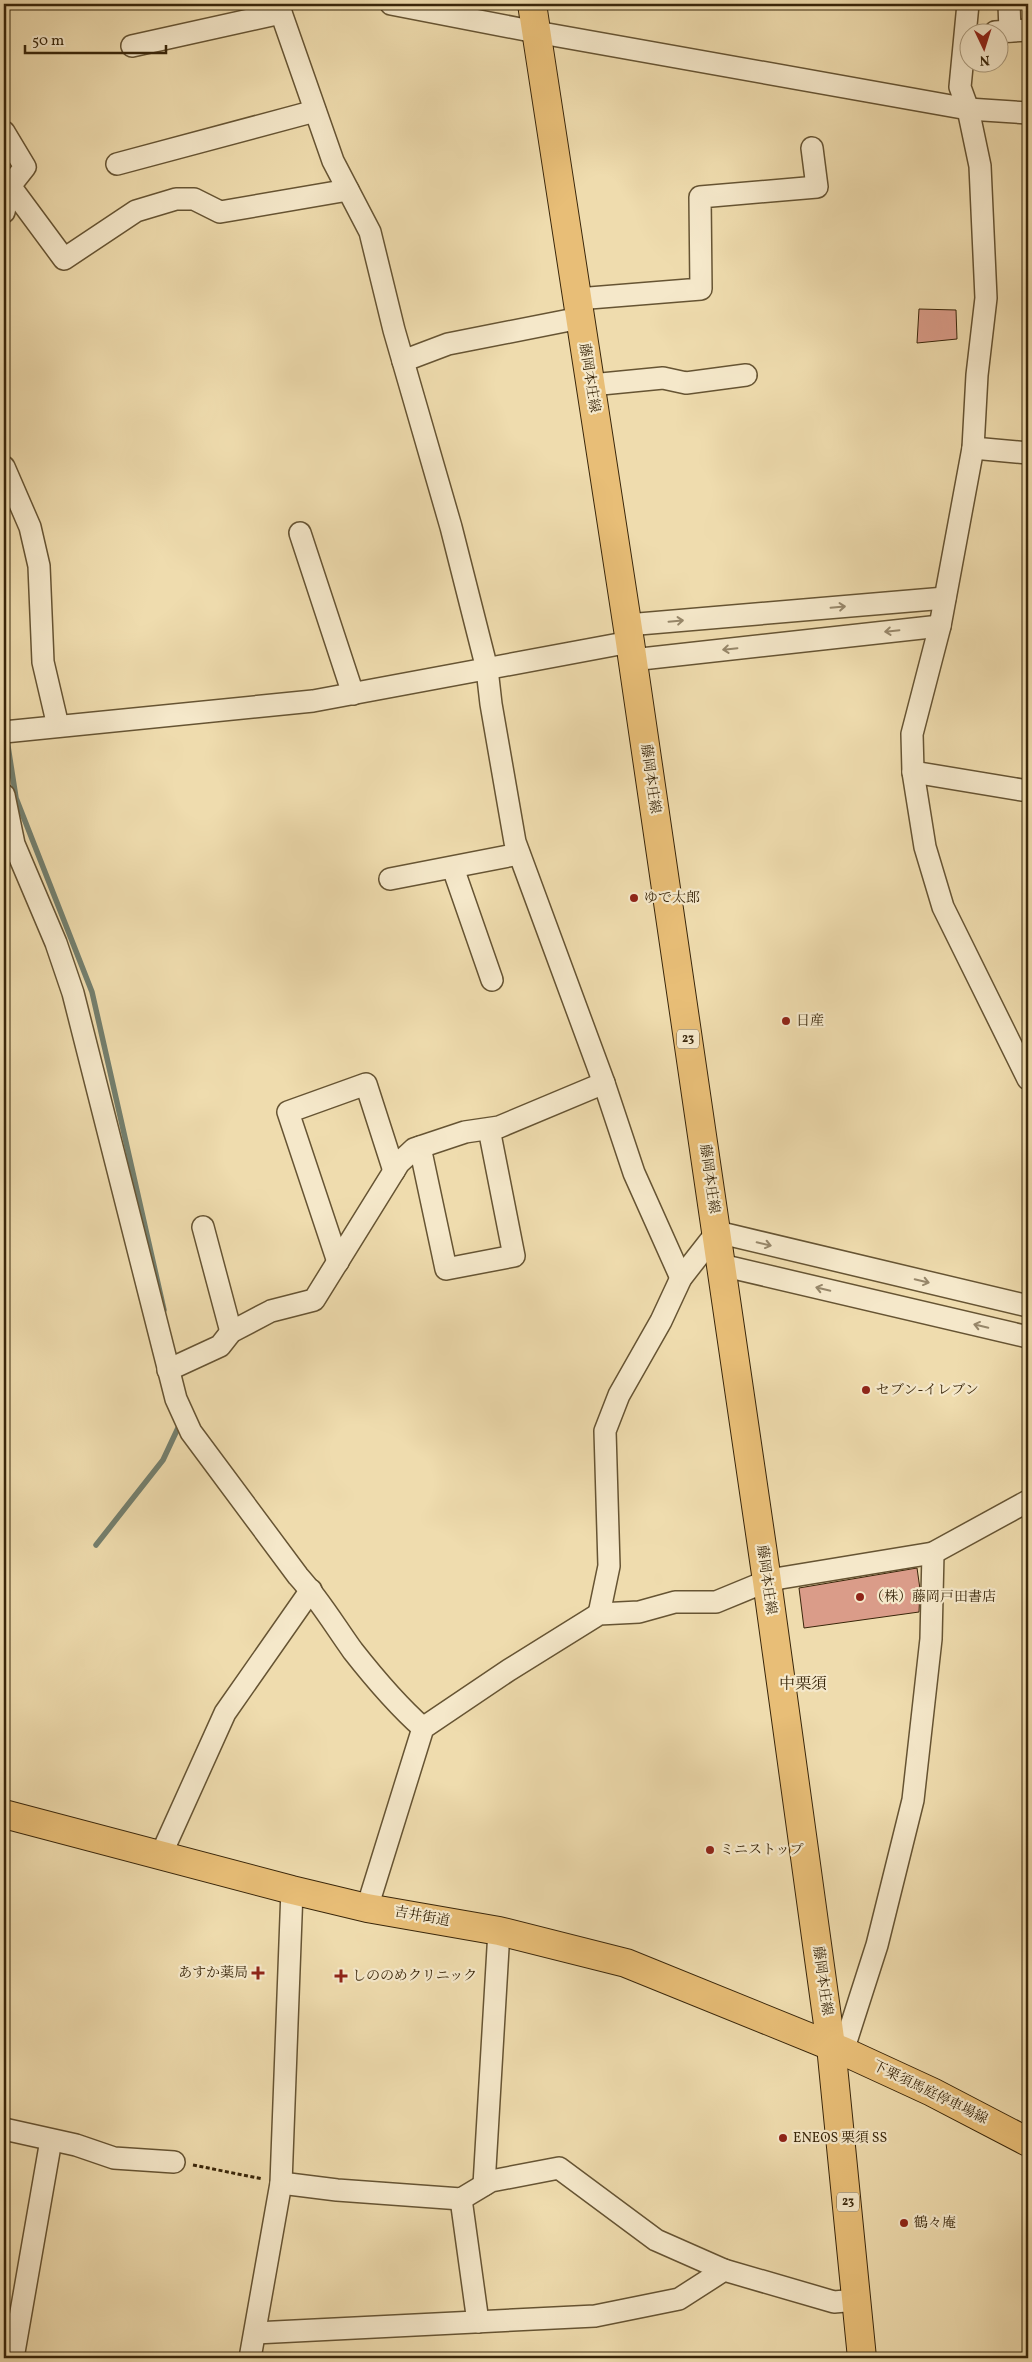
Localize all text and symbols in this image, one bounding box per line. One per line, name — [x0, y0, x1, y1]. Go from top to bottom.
scale bar — [25, 22, 166, 54]
north arrow — [960, 22, 1010, 72]
text: 50 m — [32, 31, 64, 52]
text: N — [979, 50, 991, 69]
street label: 藤岡本庄線 — [574, 342, 604, 414]
one-way arrow — [830, 602, 846, 612]
one-way arrow — [668, 616, 684, 626]
one-way arrow — [884, 626, 900, 636]
one-way arrow — [722, 644, 738, 654]
street label: 藤岡本庄線 — [636, 743, 664, 815]
place label: ゆで太郎 — [644, 889, 700, 908]
marker: ゆで太郎 — [628, 892, 640, 904]
place label: 日産 — [796, 1012, 824, 1031]
marker: 日産 — [780, 1015, 792, 1027]
road number: 23 — [677, 1030, 699, 1048]
street label: 藤岡本庄線 — [695, 1143, 723, 1215]
one-way arrow — [755, 1240, 771, 1249]
one-way arrow — [914, 1277, 930, 1286]
one-way arrow — [815, 1284, 831, 1293]
one-way arrow — [973, 1321, 989, 1330]
place label: セブン-イレブン — [876, 1381, 979, 1400]
marker: セブン-イレブン — [860, 1384, 872, 1396]
street label: 藤岡本庄線 — [752, 1544, 780, 1616]
place label: （株）藤岡戸田書店 — [870, 1588, 996, 1607]
marker: （株）藤岡戸田書店 — [854, 1591, 866, 1603]
district label: 中栗須 — [779, 1674, 827, 1696]
place label: ミニストップ — [720, 1841, 804, 1860]
marker: ミニストップ — [704, 1844, 716, 1856]
street label: 吉井街道 — [393, 1903, 451, 1931]
street label: 藤岡本庄線 — [808, 1945, 836, 2017]
place label: あすか薬局 — [178, 1964, 248, 1983]
marker: あすか薬局 — [252, 1967, 264, 1979]
place label: しののめクリニック — [352, 1967, 477, 1986]
marker: しののめクリニック — [334, 1969, 348, 1983]
street label: 下栗須馬庭停車場線 — [869, 2057, 991, 2129]
place label: ENEOS 栗須 SS — [793, 2129, 887, 2148]
marker: ENEOS 栗須 SS — [777, 2132, 789, 2144]
road number: 23 — [837, 2192, 859, 2212]
place label: 鶴々庵 — [914, 2214, 956, 2233]
marker: 鶴々庵 — [898, 2217, 910, 2229]

